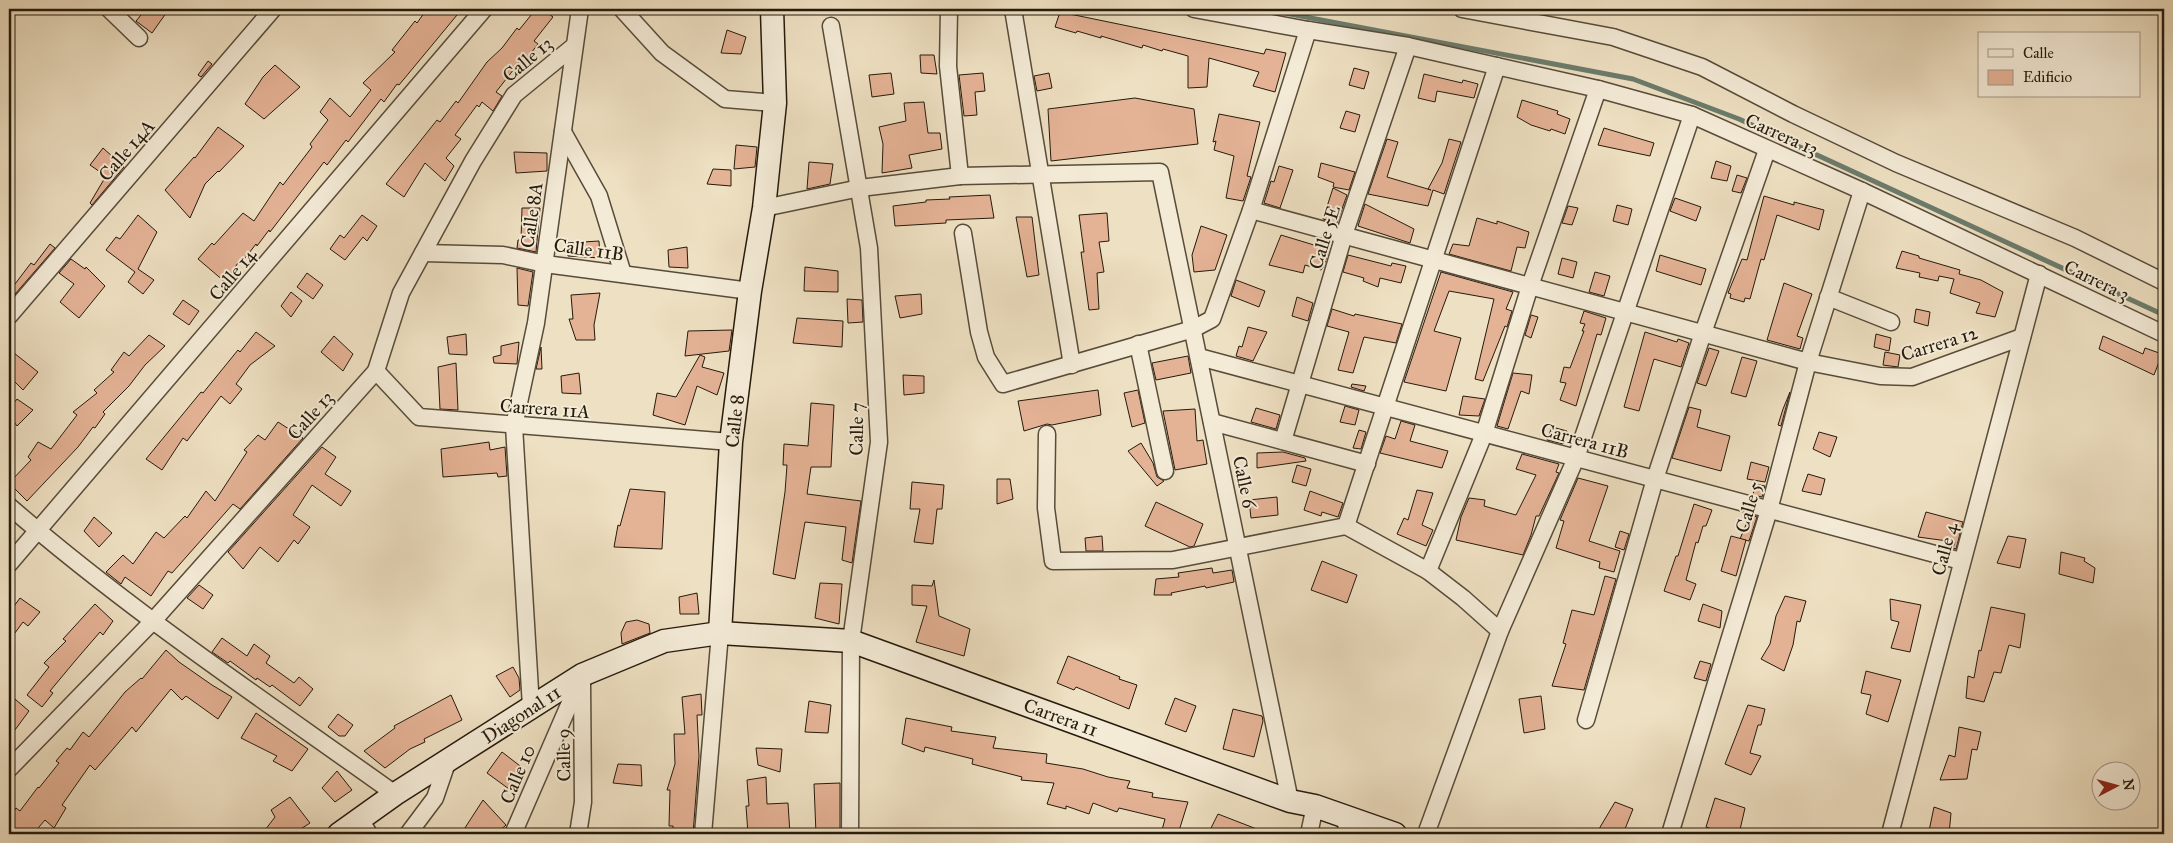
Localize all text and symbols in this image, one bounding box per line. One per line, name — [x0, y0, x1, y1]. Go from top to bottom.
street label: Calle 13 — [498, 32, 557, 87]
legend — [1978, 32, 2140, 98]
text: Calle — [2023, 44, 2054, 62]
text: Edificio — [2023, 68, 2072, 86]
street label: Carrera 13 — [1742, 108, 1822, 161]
street label: Calle 14A — [93, 115, 159, 186]
street label: Calle 8A — [516, 181, 548, 249]
street label: Calle 5E — [1304, 202, 1345, 272]
street label: Calle 11B — [552, 233, 626, 266]
street label: Calle 14 — [204, 243, 261, 305]
street label: Carrera 3 — [2060, 255, 2133, 306]
street label: Carrera 12 — [1898, 321, 1981, 366]
street label: Calle 13 — [282, 386, 338, 445]
street label: Calle 8 — [720, 393, 749, 449]
street label: Carrera 11A — [499, 394, 591, 423]
street label: Calle 7 — [845, 402, 868, 456]
street label: Carrera 11B — [1539, 418, 1631, 463]
street label: Calle 6 — [1228, 454, 1262, 512]
street label: Calle 5 — [1730, 479, 1767, 535]
street label: Calle 4 — [1926, 520, 1963, 578]
street label: Diagonal 11 — [478, 680, 566, 749]
street label: Carrera 11 — [1021, 693, 1101, 741]
street label: Calle 9 — [552, 728, 575, 782]
street label: Calle 10 — [495, 741, 540, 807]
north arrow — [2090, 760, 2140, 810]
text: N — [2119, 778, 2138, 792]

